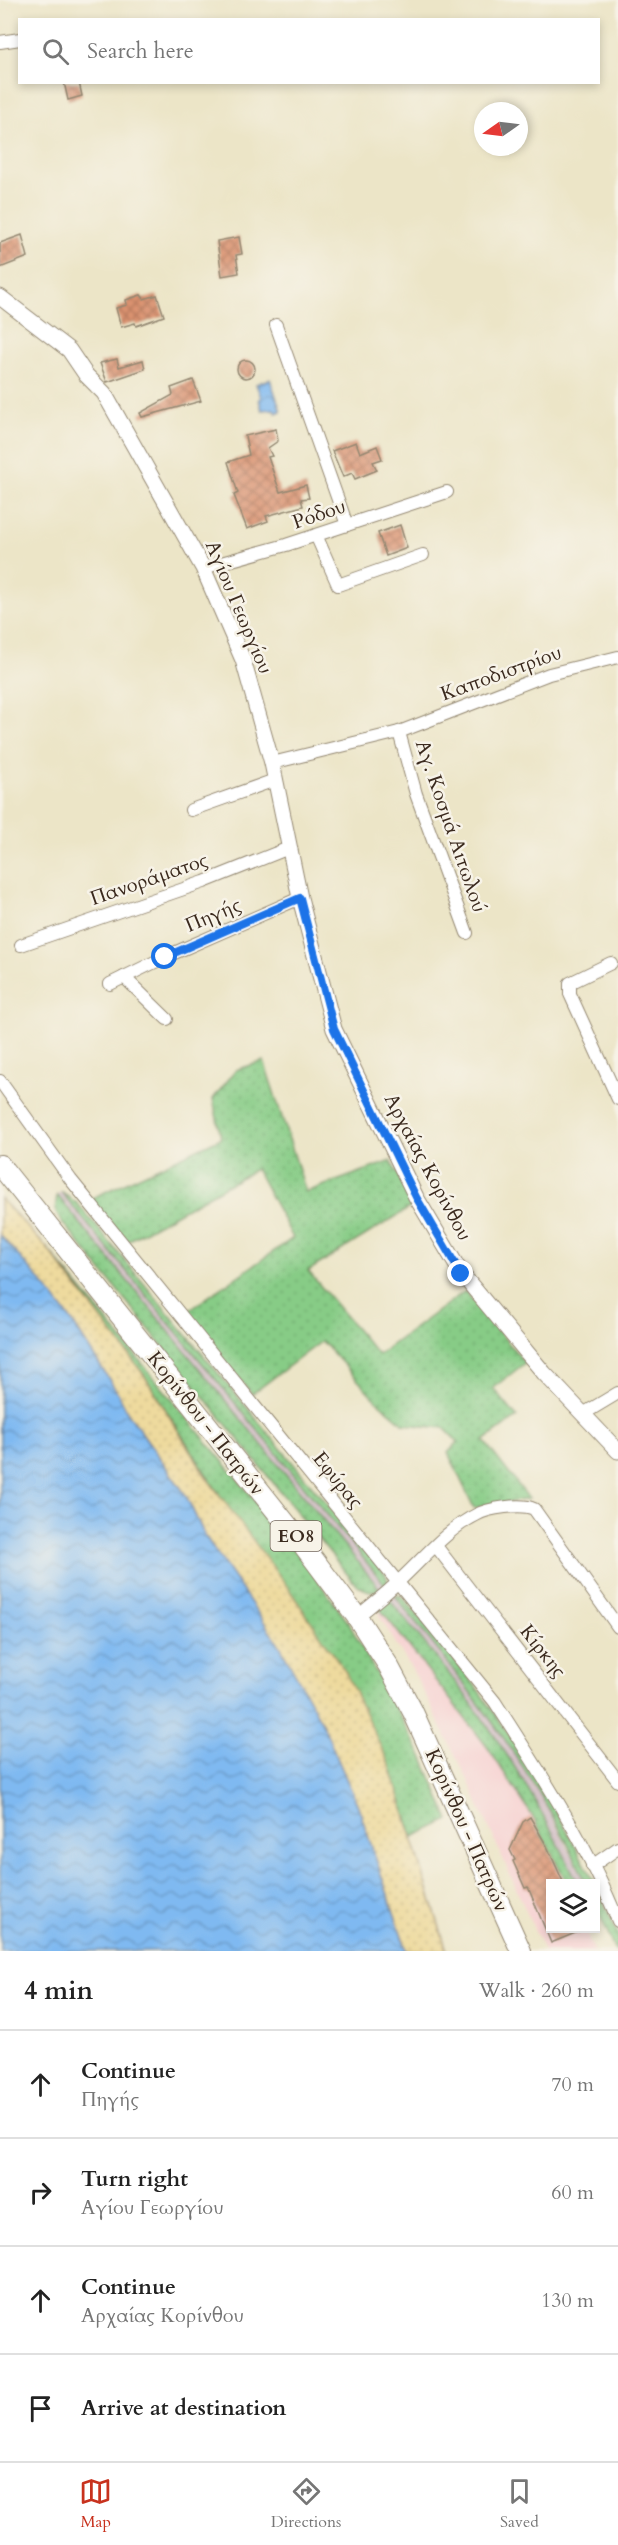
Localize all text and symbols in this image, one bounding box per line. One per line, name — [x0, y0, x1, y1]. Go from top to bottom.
search box — [18, 18, 600, 84]
icon: search — [39, 35, 72, 68]
text: Search here — [87, 36, 194, 66]
north arrow — [474, 102, 528, 156]
street label: Ρόδου — [289, 492, 349, 536]
street label: Αγίου Γεωργίου — [199, 536, 279, 678]
street label: Καποδιστρίου — [437, 639, 565, 707]
street label: Αγ. Κοσμά Αιτωλού — [409, 736, 493, 916]
street label: Πανοράματος — [87, 846, 212, 912]
street label: Πηγής — [181, 891, 245, 939]
route start — [151, 943, 177, 969]
street label: Αρχαίας Κορίνθου — [378, 1089, 478, 1245]
route end — [447, 1260, 473, 1286]
street label: Κορίνθου - Πατρών — [141, 1345, 271, 1501]
street label: Εφύρας — [307, 1446, 370, 1515]
road number: ΕΟ8 — [270, 1521, 322, 1551]
street label: Κίρκης — [514, 1619, 573, 1684]
street label: Κορίνθου - Πατρών — [419, 1744, 515, 1916]
map controls — [546, 1879, 600, 1933]
button: layers — [546, 1879, 600, 1933]
text: 4 min — [24, 1973, 93, 2008]
text: Walk · 260 m — [479, 1977, 594, 2004]
text: Continue — [81, 2056, 176, 2086]
icon: ahead — [24, 2068, 57, 2101]
text: 70 m — [551, 2071, 594, 2098]
text: Πηγής — [81, 2086, 139, 2113]
text: Turn right — [81, 2164, 188, 2194]
icon: right — [24, 2176, 57, 2209]
text: 60 m — [551, 2179, 594, 2206]
text: Αγίου Γεωργίου — [81, 2194, 224, 2221]
text: Continue — [81, 2272, 176, 2302]
icon: ahead — [24, 2284, 57, 2317]
text: 130 m — [541, 2287, 594, 2314]
text: Αρχαίας Κορίνθου — [81, 2302, 244, 2329]
icon: arrive — [24, 2392, 57, 2425]
text: Arrive at destination — [81, 2393, 286, 2423]
tab: Map — [79, 2475, 112, 2533]
tab: Directions — [271, 2475, 341, 2533]
tab: Saved — [500, 2475, 539, 2533]

